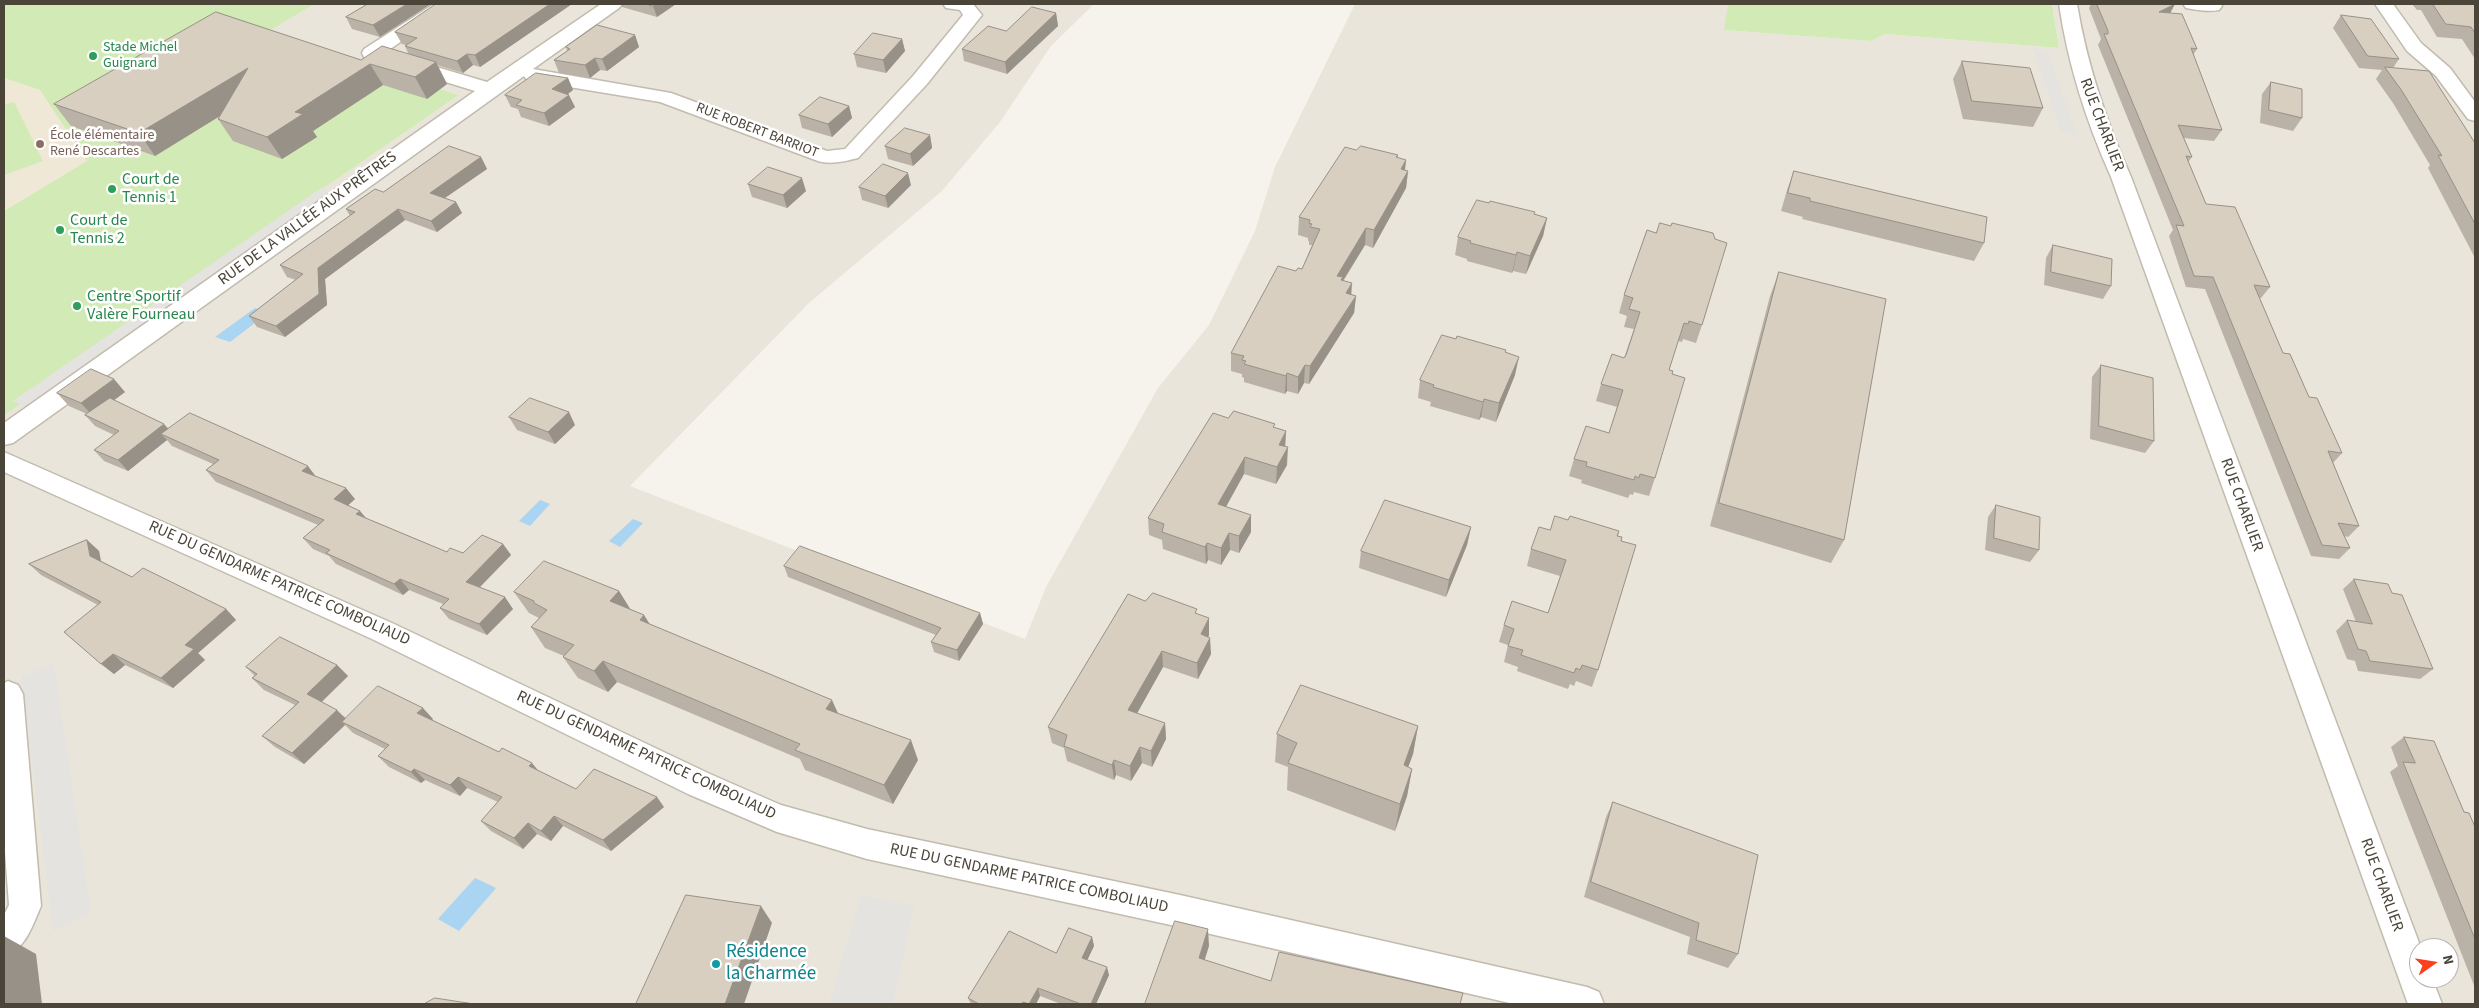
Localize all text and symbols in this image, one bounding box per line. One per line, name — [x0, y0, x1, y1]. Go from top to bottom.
place label: Stade Michel Guignard — [103, 40, 177, 72]
marker: Stade Michel Guignard — [87, 50, 99, 62]
street label: RUE CHARLIER — [2074, 76, 2128, 174]
street label: RUE ROBERT BARRIOT — [693, 100, 821, 162]
place label: École élémentaire René Descartes — [50, 128, 154, 160]
marker: École élémentaire René Descartes — [34, 138, 46, 150]
street label: RUE DE LA VALLÉE AUX PRÊTRES — [215, 148, 401, 290]
place label: Court de Tennis 1 — [122, 170, 179, 208]
marker: Court de Tennis 1 — [106, 183, 118, 195]
place label: Court de Tennis 2 — [70, 211, 127, 249]
marker: Court de Tennis 2 — [54, 224, 66, 236]
place label: Centre Sportif Valère Fourneau — [87, 287, 195, 325]
marker: Centre Sportif Valère Fourneau — [71, 300, 83, 312]
street label: RUE CHARLIER — [2215, 456, 2267, 554]
street label: RUE DU GENDARME PATRICE COMBOLIAUD — [145, 517, 413, 651]
street label: RUE DU GENDARME PATRICE COMBOLIAUD — [513, 687, 779, 825]
street label: RUE CHARLIER — [2355, 836, 2407, 934]
street label: RUE DU GENDARME PATRICE COMBOLIAUD — [888, 840, 1170, 918]
north arrow — [2409, 938, 2459, 988]
place label: Résidence la Charmée — [726, 942, 816, 986]
text: N — [2437, 953, 2458, 967]
marker: Résidence la Charmée — [710, 958, 722, 970]

